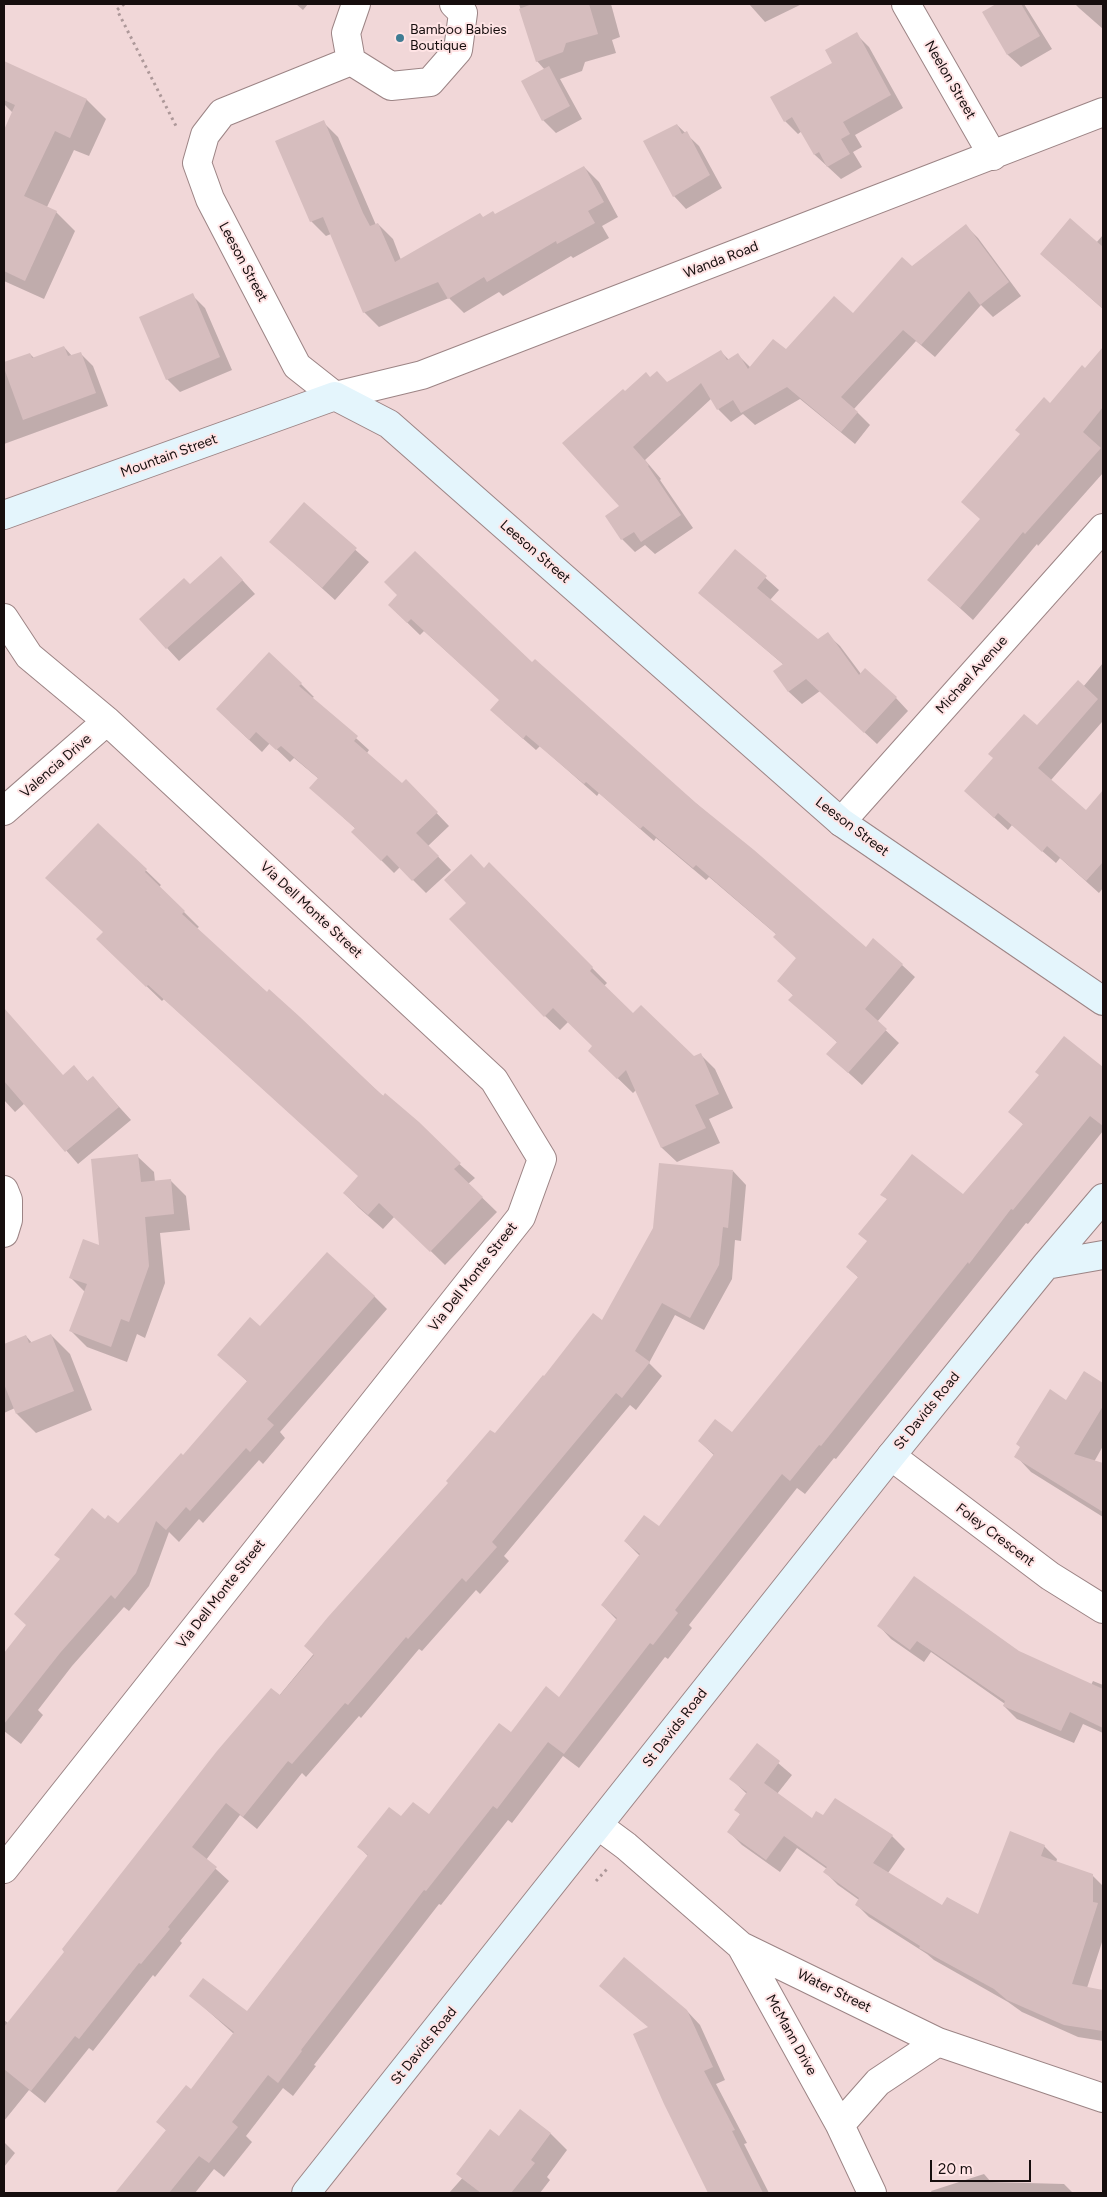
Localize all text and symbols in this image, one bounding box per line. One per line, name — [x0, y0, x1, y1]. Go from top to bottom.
place label: Bamboo Babies Boutique — [410, 22, 507, 54]
marker: Bamboo Babies Boutique — [394, 32, 406, 44]
street label: Neelon Street — [921, 38, 979, 122]
street label: Leeson Street — [215, 219, 271, 305]
street label: Wanda Road — [681, 238, 761, 282]
street label: Mountain Street — [118, 431, 220, 481]
street label: Leeson Street — [496, 517, 574, 587]
street label: Michael Avenue — [933, 633, 1011, 717]
street label: Valencia Drive — [17, 731, 95, 801]
street label: Leeson Street — [812, 794, 892, 860]
street label: Via Dell Monte Street — [256, 858, 366, 962]
street label: Via Dell Monte Street — [425, 1219, 521, 1335]
street label: St Davids Road — [891, 1369, 963, 1453]
street label: Foley Crescent — [952, 1500, 1038, 1570]
street label: Via Dell Monte Street — [173, 1536, 269, 1652]
street label: St Davids Road — [639, 1685, 711, 1771]
street label: Water Street — [794, 1966, 874, 2016]
street label: McMann Drive — [762, 1992, 820, 2078]
street label: St Davids Road — [388, 2004, 460, 2088]
scale bar — [932, 2150, 1033, 2182]
text: 20 m — [938, 2160, 972, 2178]

